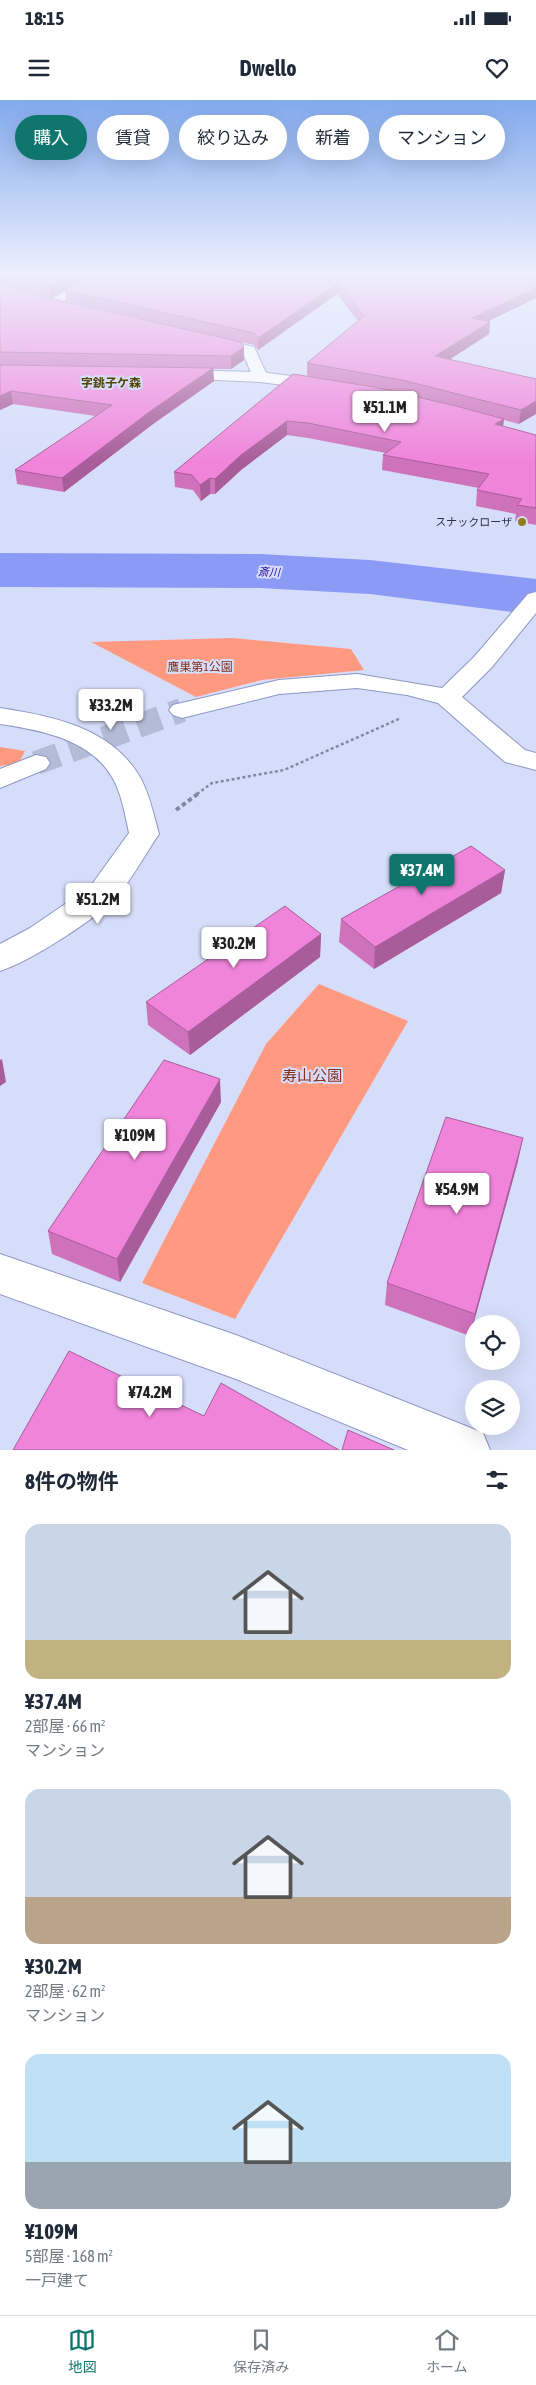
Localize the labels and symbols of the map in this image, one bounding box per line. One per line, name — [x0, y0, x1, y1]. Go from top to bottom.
district label: 字銚子ケ森 — [81, 376, 141, 390]
pin: ¥51.1M — [344, 390, 426, 433]
place label: スナックローザ — [435, 516, 512, 528]
marker: スナックローザ — [516, 516, 528, 528]
water label: 斎川 — [258, 566, 281, 578]
park label: 鷹巣第1公園 — [167, 660, 233, 674]
pin: ¥33.2M — [70, 688, 152, 731]
pin: ¥37.4M — [381, 854, 463, 896]
pin: ¥51.2M — [57, 882, 139, 925]
pin: ¥30.2M — [193, 926, 275, 969]
park label: 寿山公園 — [282, 1067, 342, 1084]
pin: ¥109M — [100, 1118, 170, 1161]
pin: ¥54.9M — [416, 1172, 498, 1215]
pin: ¥74.2M — [109, 1376, 191, 1418]

